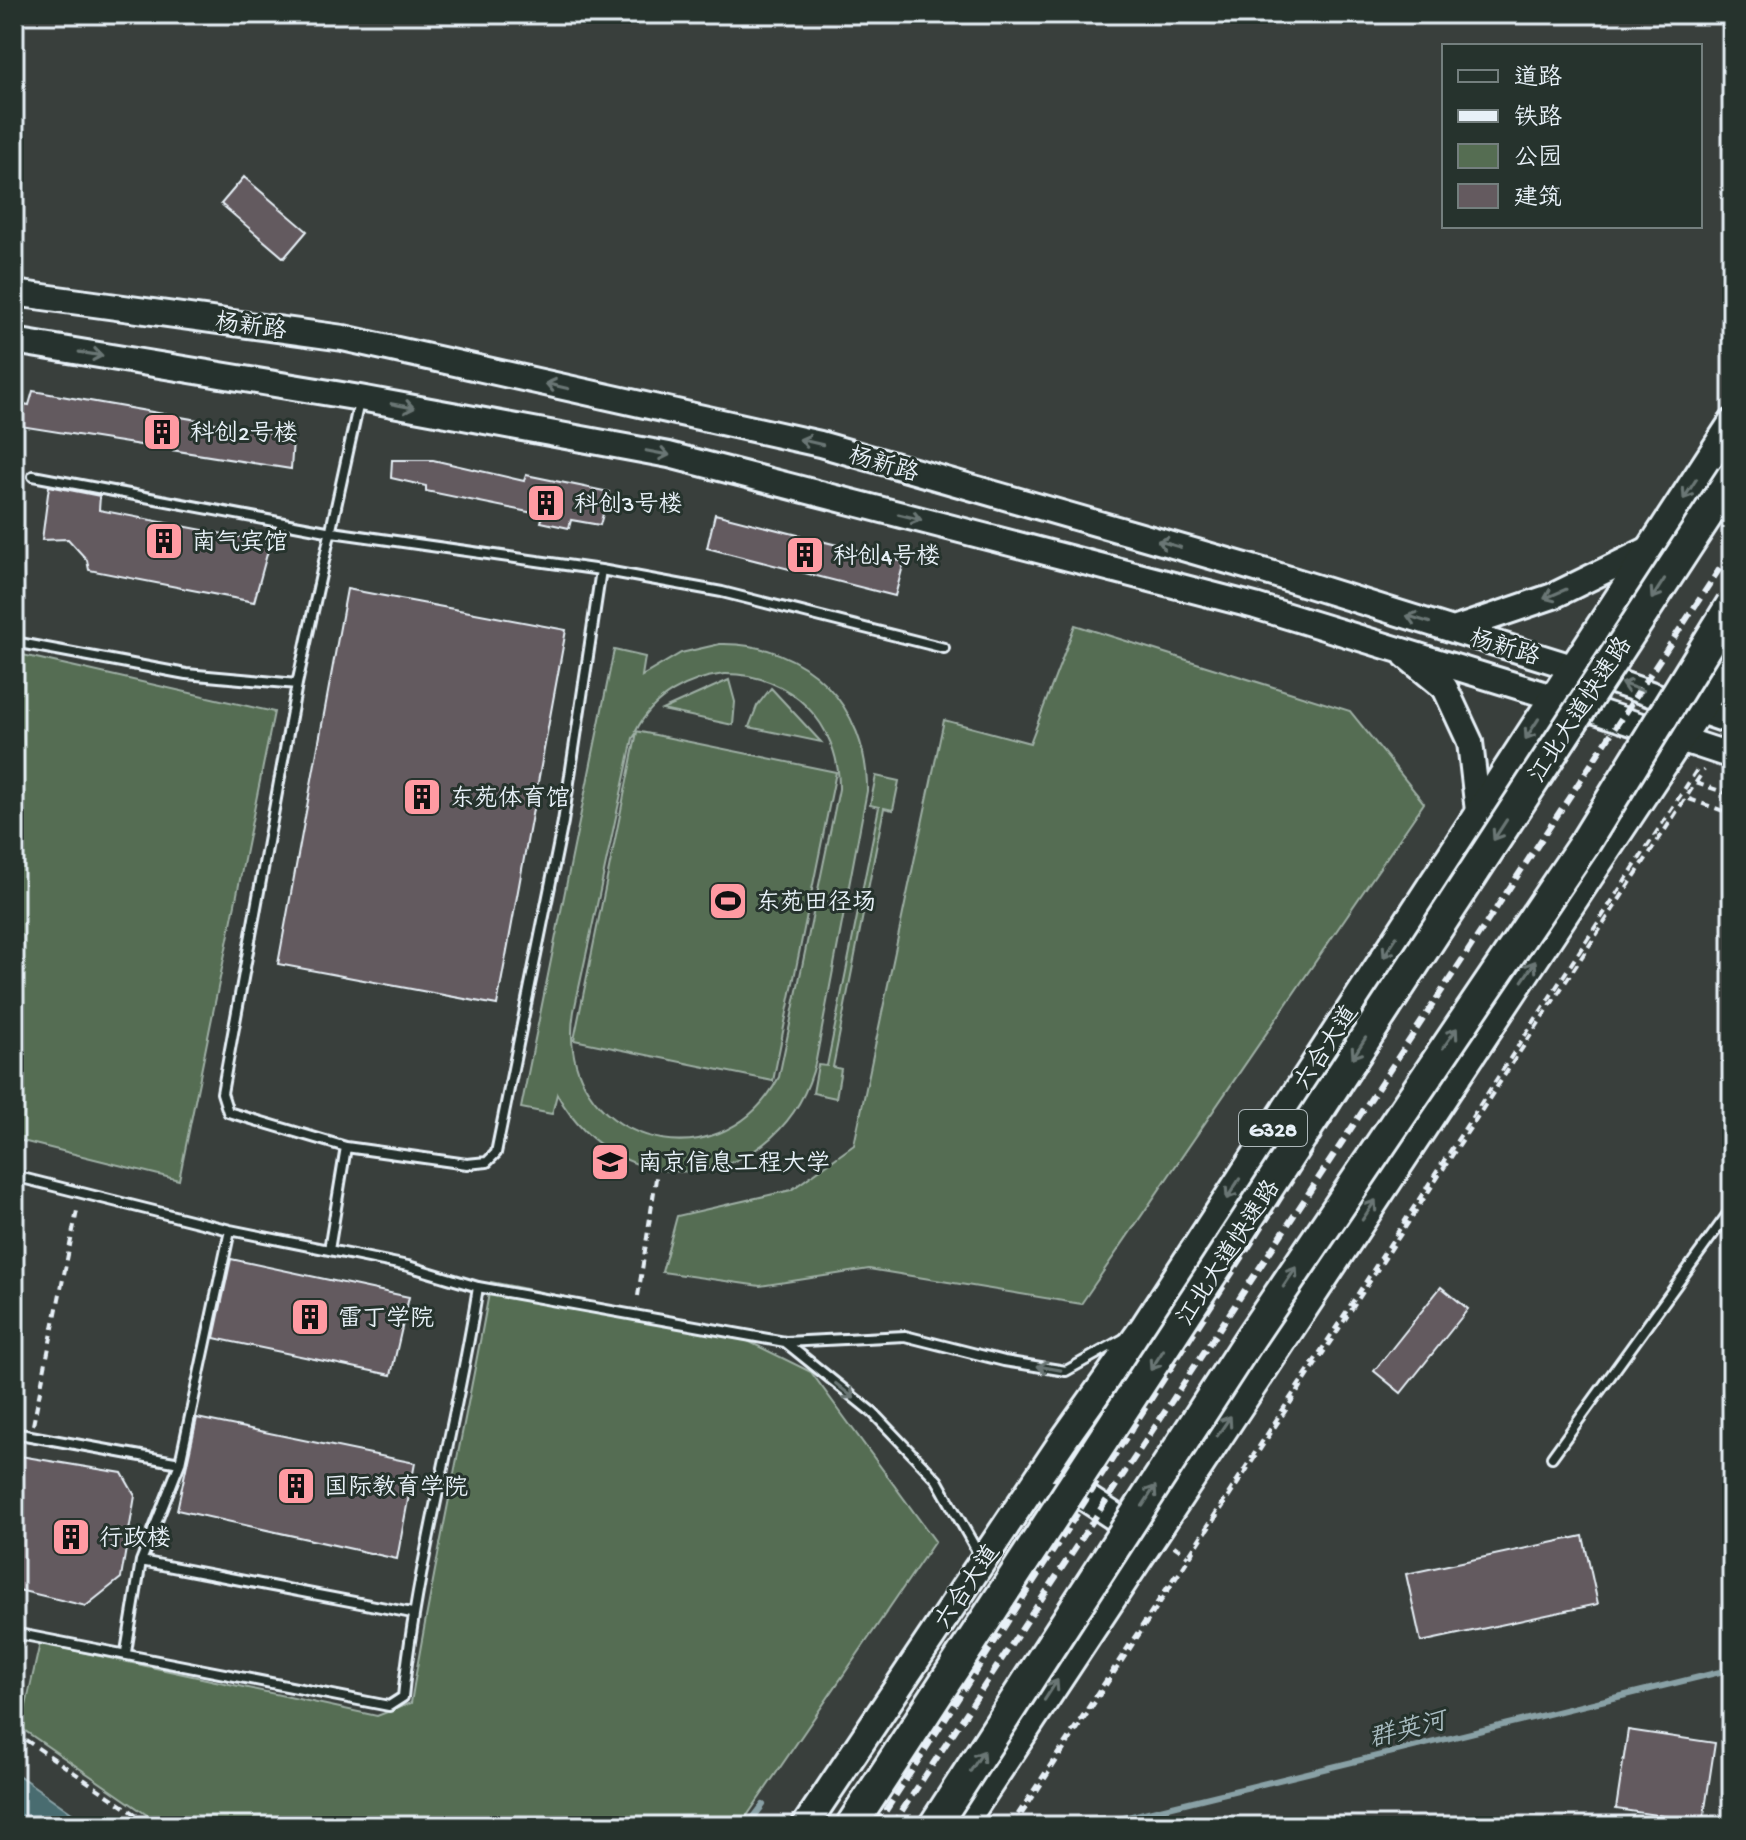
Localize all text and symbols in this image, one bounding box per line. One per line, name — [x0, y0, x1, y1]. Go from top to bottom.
legend — [1442, 44, 1702, 228]
text: 道路 — [1514, 63, 1562, 94]
text: 铁路 — [1514, 103, 1562, 134]
text: 公园 — [1514, 145, 1562, 174]
text: 建筑 — [1514, 184, 1562, 214]
street label: 杨新路 — [213, 307, 288, 348]
one-way arrow — [78, 347, 103, 362]
one-way arrow — [545, 378, 570, 393]
one-way arrow — [389, 399, 415, 414]
building icon: 科创2号楼 — [141, 411, 183, 453]
place label: 科创2号楼 — [190, 420, 298, 450]
one-way arrow — [798, 434, 824, 449]
street label: 杨新路 — [844, 441, 922, 490]
one-way arrow — [645, 447, 671, 462]
one-way arrow — [1681, 477, 1698, 499]
building icon: 科创3号楼 — [525, 482, 567, 524]
place label: 科创3号楼 — [574, 491, 682, 521]
one-way arrow — [897, 511, 923, 526]
building icon: 南气宾馆 — [143, 520, 185, 562]
place label: 南气宾馆 — [192, 529, 288, 559]
building icon: 科创4号楼 — [784, 534, 826, 576]
one-way arrow — [1156, 536, 1182, 551]
place label: 科创4号楼 — [833, 543, 940, 573]
one-way arrow — [1650, 577, 1666, 599]
one-way arrow — [1543, 588, 1568, 602]
one-way arrow — [1405, 610, 1430, 625]
street label: 杨新路 — [1465, 623, 1543, 674]
street label: 江北大道快速路 — [1522, 631, 1640, 789]
one-way arrow — [1620, 679, 1645, 694]
one-way arrow — [1523, 718, 1540, 740]
building icon: 东苑体育馆 — [401, 776, 443, 818]
place label: 东苑体育馆 — [450, 785, 570, 815]
one-way arrow — [1492, 818, 1509, 840]
sports icon: 东苑田径场 — [707, 880, 749, 922]
place label: 东苑田径场 — [756, 889, 876, 919]
one-way arrow — [1382, 936, 1398, 958]
one-way arrow — [1521, 960, 1537, 982]
street label: 六合大道 — [1289, 1000, 1366, 1097]
one-way arrow — [1442, 1027, 1458, 1049]
one-way arrow — [1351, 1036, 1367, 1059]
road number: G328 — [1239, 1110, 1307, 1146]
school or university icon: 南京信息工程大学 — [589, 1141, 631, 1183]
place label: 南京信息工程大学 — [638, 1150, 830, 1180]
street label: 江北大道快速路 — [1170, 1174, 1288, 1332]
one-way arrow — [1225, 1177, 1241, 1200]
one-way arrow — [1361, 1199, 1377, 1222]
one-way arrow — [1282, 1267, 1298, 1289]
building icon: 雷丁学院 — [289, 1296, 331, 1338]
place label: 雷丁学院 — [338, 1305, 434, 1335]
one-way arrow — [1148, 1348, 1164, 1371]
one-way arrow — [1037, 1360, 1062, 1375]
one-way arrow — [834, 1382, 855, 1399]
one-way arrow — [1216, 1415, 1232, 1438]
building icon: 国际教育学院 — [275, 1465, 317, 1507]
place label: 国际教育学院 — [324, 1474, 468, 1504]
one-way arrow — [1141, 1485, 1157, 1508]
building icon: 行政楼 — [50, 1516, 92, 1558]
place label: 行政楼 — [99, 1525, 171, 1555]
street label: 六合大道 — [929, 1539, 1008, 1636]
one-way arrow — [1042, 1680, 1059, 1702]
water label: 群英河 — [1366, 1705, 1454, 1757]
one-way arrow — [968, 1750, 985, 1772]

